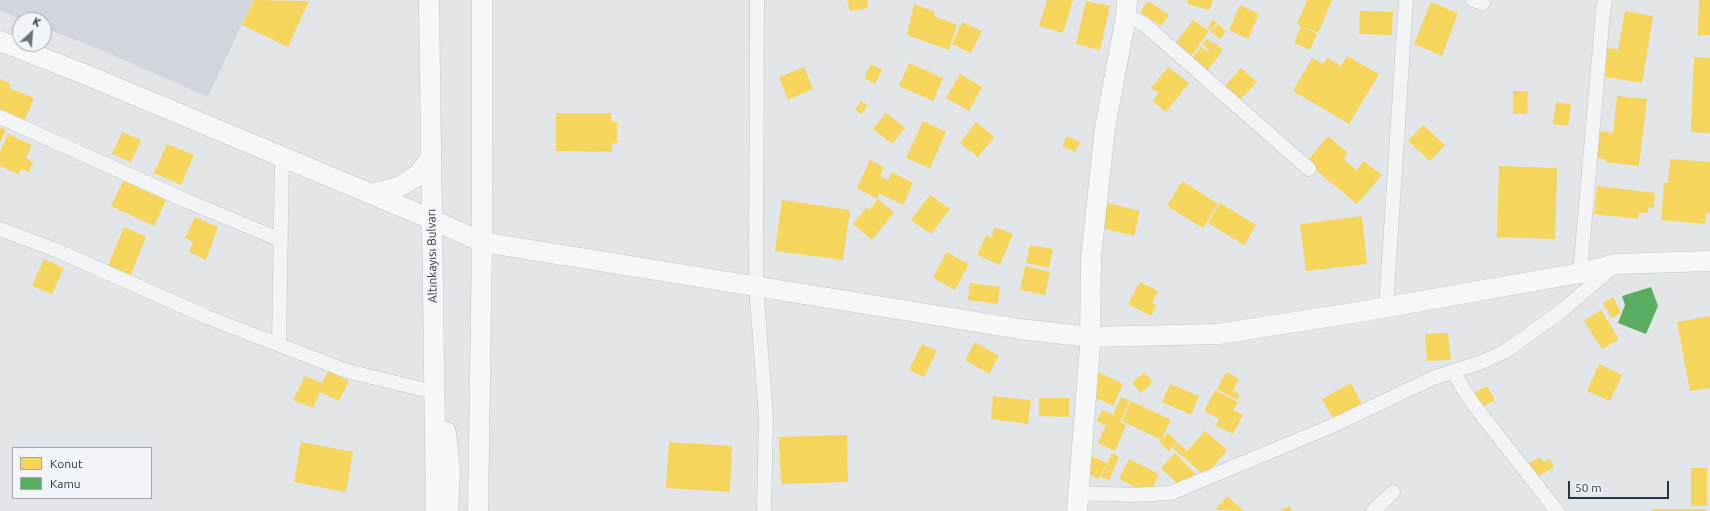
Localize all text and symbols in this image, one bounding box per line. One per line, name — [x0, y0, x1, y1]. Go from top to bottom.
north arrow — [12, 12, 52, 52]
text: K — [31, 15, 43, 29]
street label: Altınkayısı Bulvarı — [424, 209, 440, 303]
legend — [12, 447, 152, 499]
text: Konut — [50, 457, 83, 470]
scale bar — [1570, 473, 1671, 499]
text: Kamu — [50, 477, 81, 490]
text: 50 m — [1575, 481, 1602, 494]

